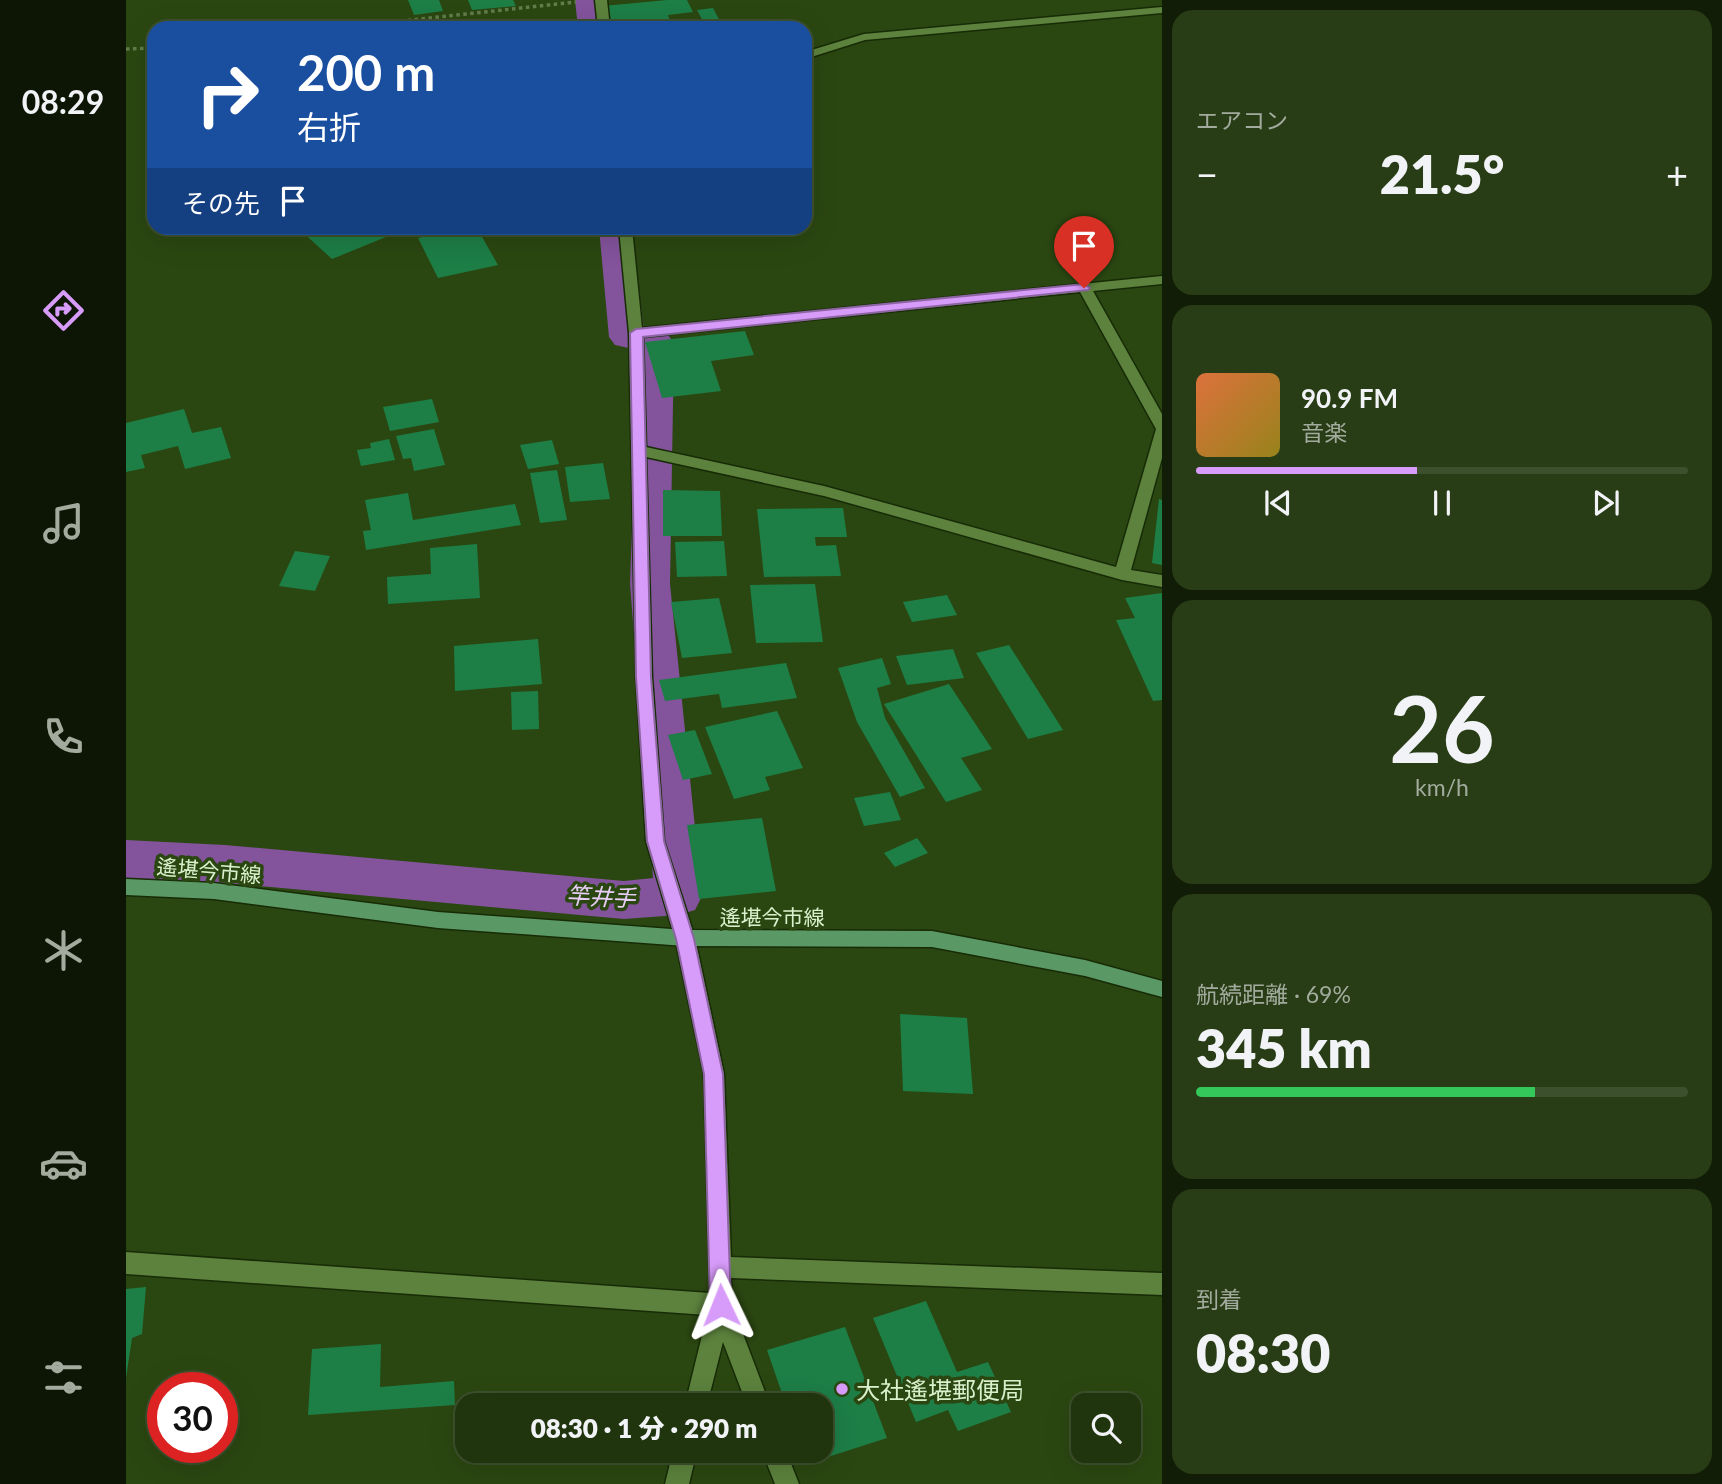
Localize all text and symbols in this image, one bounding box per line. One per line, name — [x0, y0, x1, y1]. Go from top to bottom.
text: 200 m — [297, 43, 435, 101]
icon: right — [182, 49, 273, 140]
text: 08:29 — [22, 82, 104, 121]
text: エアコン — [1196, 106, 1288, 134]
text: 右折 — [297, 107, 361, 146]
text: 21.5° — [1380, 143, 1504, 205]
text: − — [1196, 151, 1218, 197]
text: + — [1666, 151, 1688, 197]
icon: arrive — [274, 182, 312, 220]
text: その先 — [182, 187, 260, 219]
pin — [1054, 216, 1114, 288]
icon: arrive — [1065, 227, 1103, 265]
icon: directions — [39, 286, 88, 335]
text: 90.9 FM — [1301, 382, 1398, 414]
text: 音楽 — [1301, 418, 1347, 446]
icon: previous — [1259, 484, 1297, 522]
icon: pause — [1423, 484, 1461, 522]
icon: next — [1587, 484, 1625, 522]
icon: music — [39, 499, 88, 548]
text: 26 — [1389, 673, 1495, 782]
icon: phone — [39, 712, 88, 761]
text: km/h — [1415, 773, 1469, 801]
street label: 遙堪今市線 — [156, 853, 262, 887]
water label: 竿井手 — [566, 880, 638, 912]
street label: 遙堪今市線 — [720, 904, 825, 929]
icon: climate — [39, 926, 88, 975]
text: 航続距離 · 69% — [1196, 980, 1351, 1008]
text: 345 km — [1196, 1017, 1372, 1079]
icon: car — [39, 1139, 88, 1188]
position arrow — [684, 1268, 758, 1342]
text: 到着 — [1196, 1285, 1242, 1313]
text: 08:30 — [1196, 1322, 1330, 1384]
icon: filters — [39, 1353, 88, 1402]
speed limit sign: 30 — [147, 1372, 238, 1463]
place label: 大社遙堪郵便局 — [856, 1375, 1024, 1404]
marker: 大社遙堪郵便局 — [834, 1381, 850, 1397]
map controls — [1071, 1393, 1141, 1463]
button: search — [1071, 1393, 1141, 1463]
text: 08:30 · 1 分 · 290 m — [531, 1412, 757, 1444]

